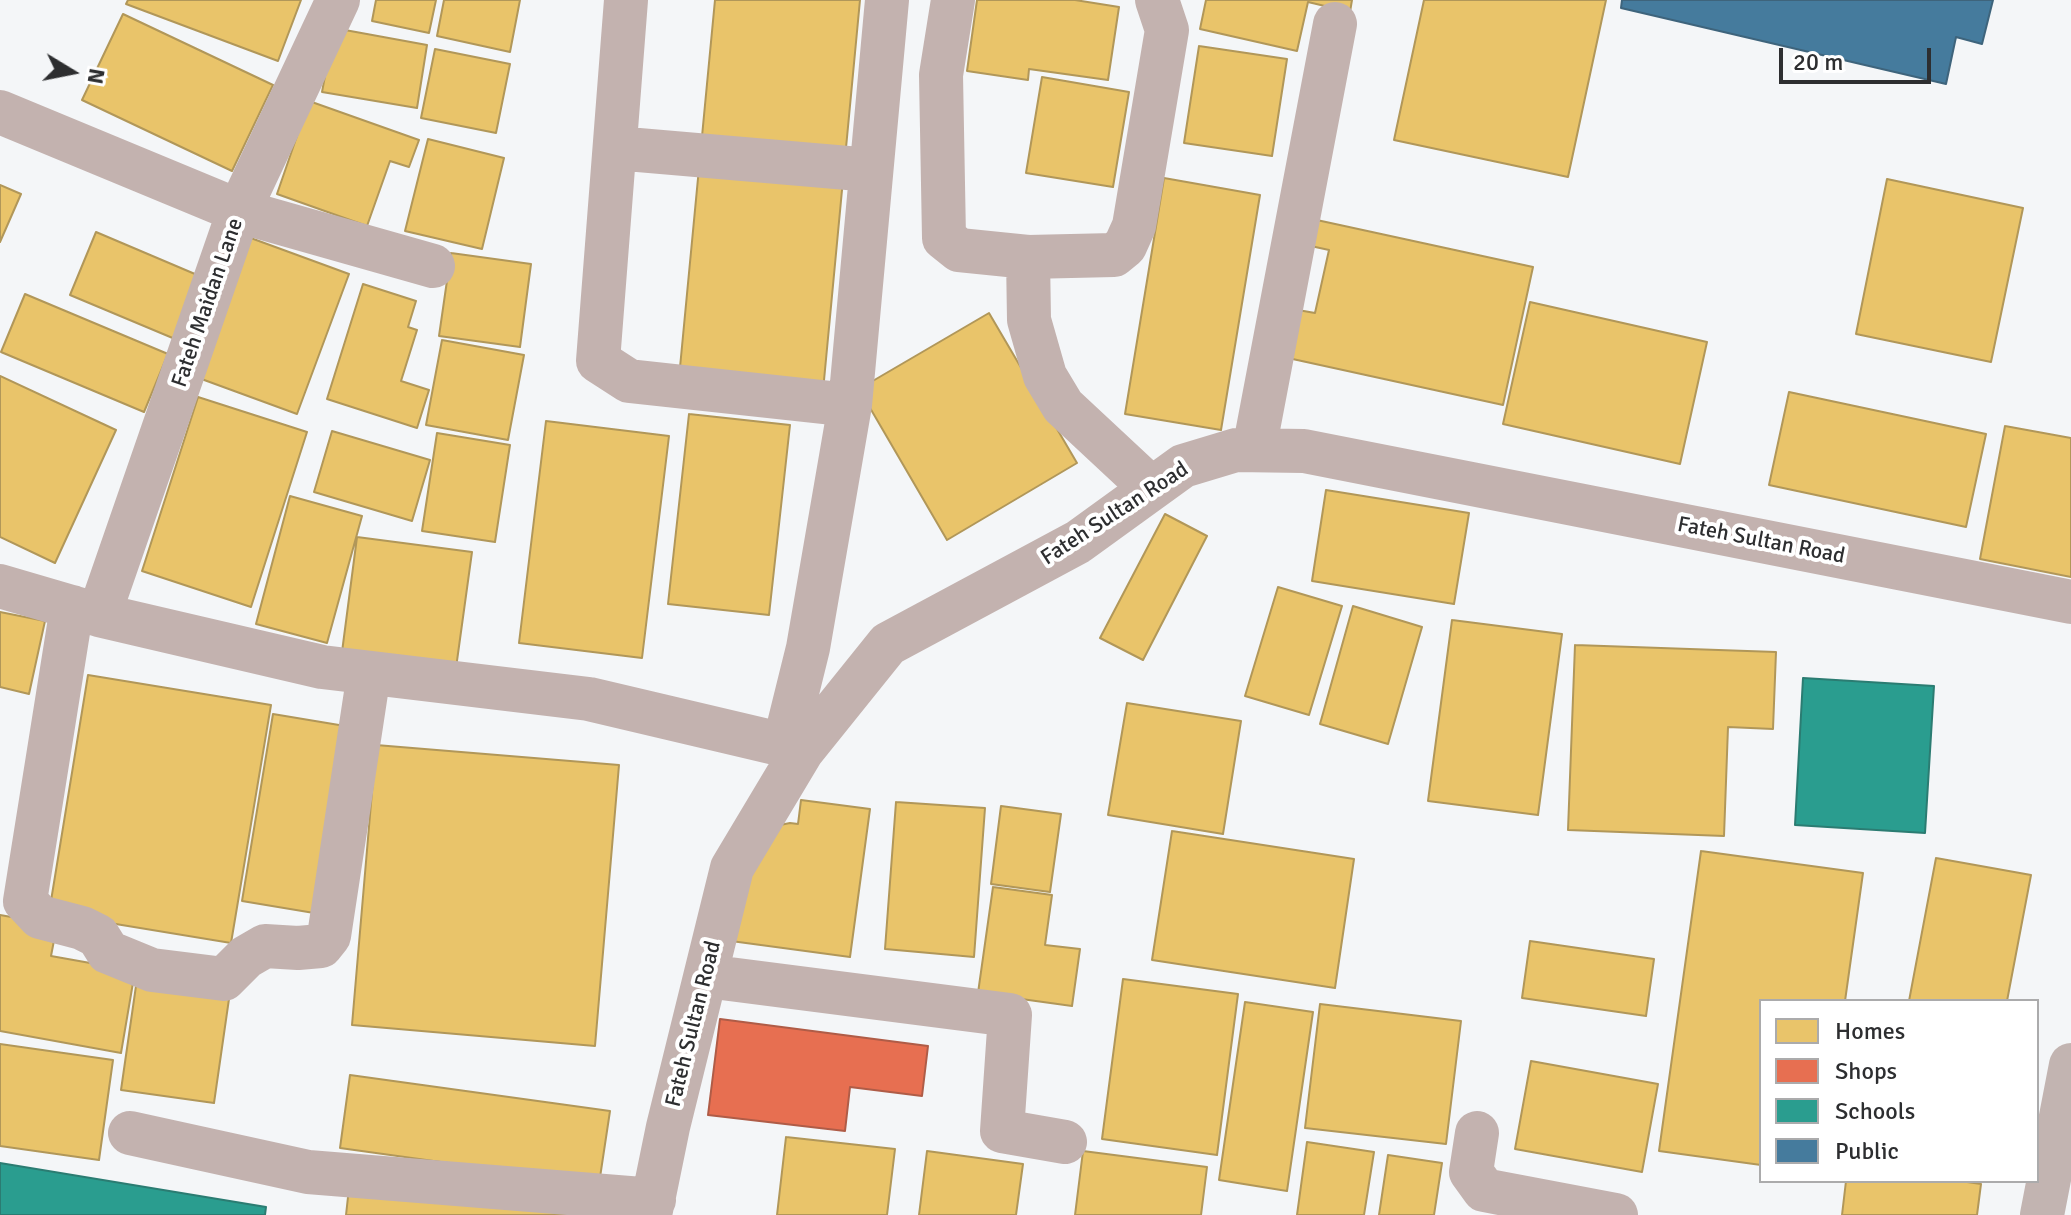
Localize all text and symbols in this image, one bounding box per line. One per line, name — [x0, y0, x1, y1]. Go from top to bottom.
north arrow — [32, 32, 112, 112]
scale bar — [1783, 32, 1935, 82]
text: 20 m — [1793, 47, 1843, 77]
text: N — [82, 66, 111, 86]
street label: Fateh Maidan Lane — [167, 215, 249, 391]
street label: Fateh Sultan Road — [1036, 457, 1194, 571]
street label: Fateh Sultan Road — [1675, 512, 1847, 570]
street label: Fateh Sultan Road — [661, 938, 727, 1110]
legend — [1759, 999, 2039, 1183]
text: Homes — [1835, 1016, 1905, 1046]
text: Shops — [1835, 1056, 1897, 1086]
text: Schools — [1835, 1096, 1915, 1126]
text: Public — [1835, 1136, 1899, 1166]

